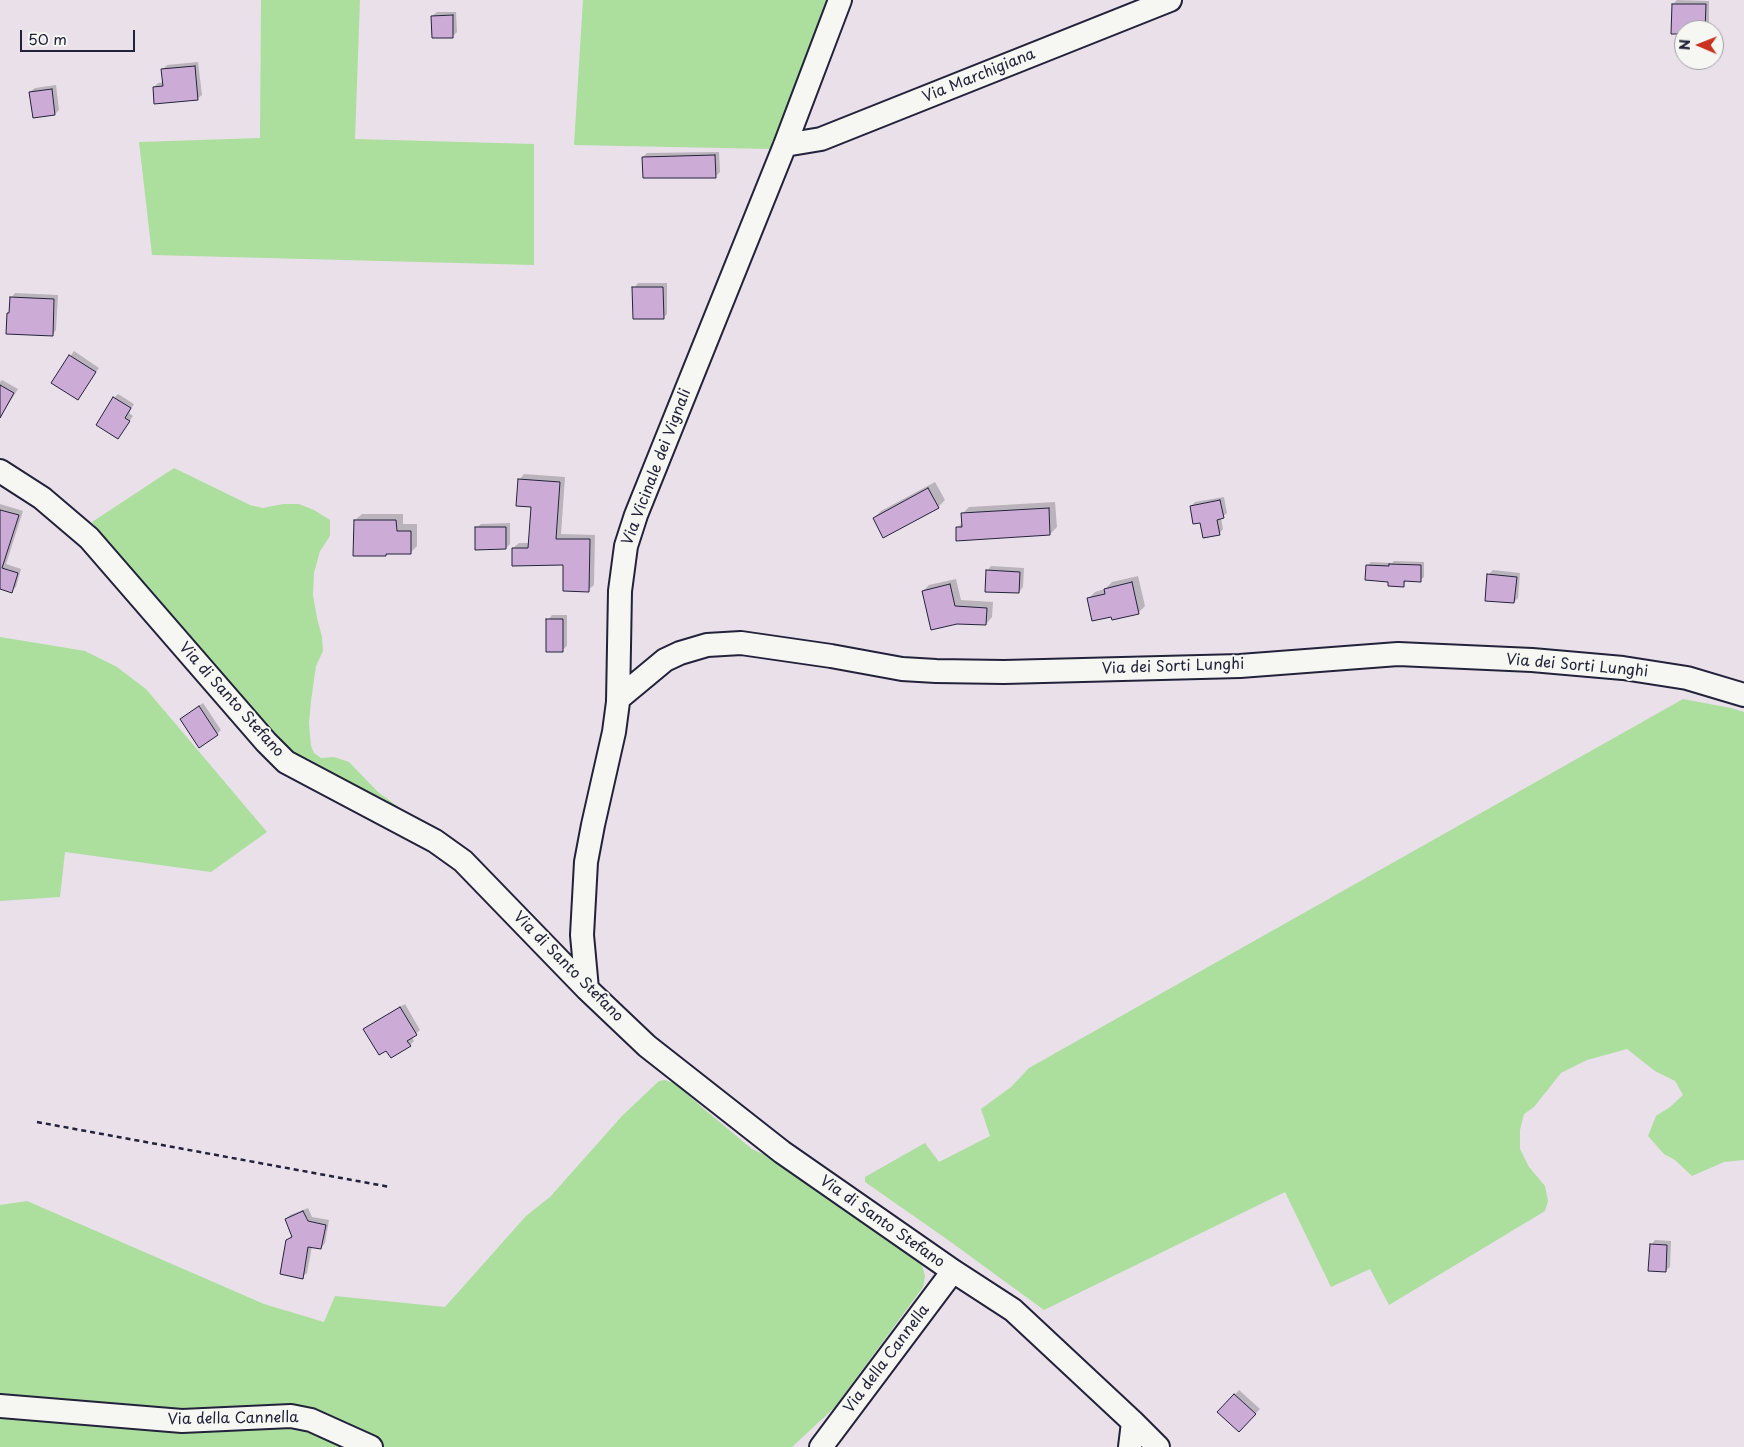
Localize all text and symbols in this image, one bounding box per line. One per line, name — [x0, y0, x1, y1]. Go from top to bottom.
scale bar — [22, 20, 138, 52]
north arrow — [1674, 20, 1724, 70]
text: 50 m — [28, 27, 67, 50]
text: N — [1674, 39, 1695, 50]
street label: Via Marchigiana — [920, 45, 1038, 107]
street label: Via Vicinale dei Vignali — [619, 386, 695, 548]
street label: Via di Santo Stefano — [175, 639, 287, 761]
street label: Via dei Sorti Lunghi — [1505, 651, 1649, 681]
street label: Via dei Sorti Lunghi — [1102, 656, 1244, 678]
street label: Via di Santo Stefano — [509, 908, 627, 1026]
street label: Via di Santo Stefano — [816, 1172, 948, 1272]
street label: Via della Cannella — [840, 1301, 934, 1417]
street label: Via della Cannella — [167, 1409, 299, 1429]

